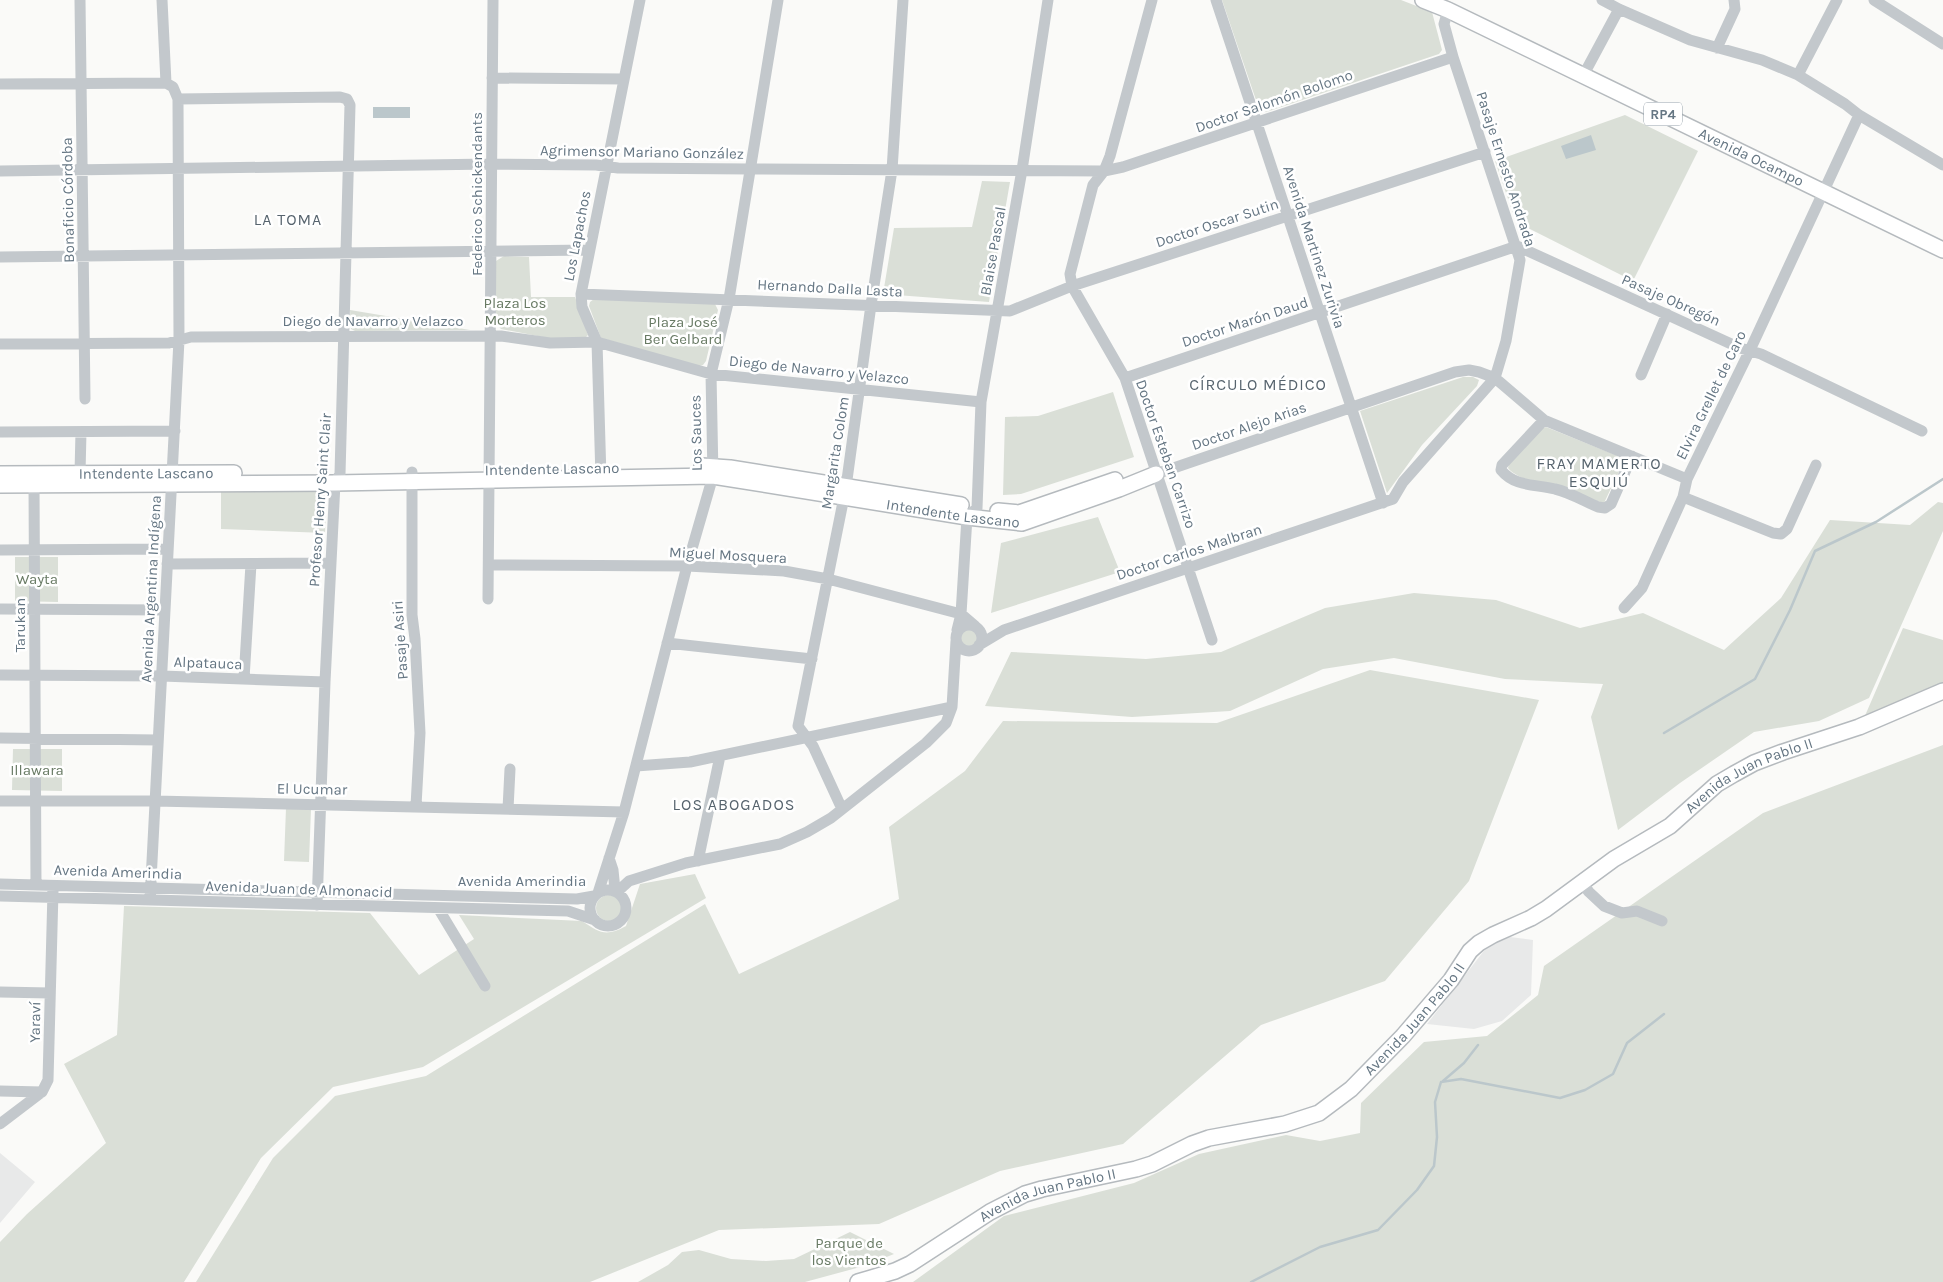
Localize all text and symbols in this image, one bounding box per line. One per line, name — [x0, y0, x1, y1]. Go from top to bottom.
street label: Doctor Salomón Bolomo — [1193, 66, 1355, 136]
street label: Pasaje Ernesto Andrada — [1472, 89, 1540, 249]
road number: RP4 — [1644, 102, 1682, 126]
street label: Federico Schickendants — [468, 112, 486, 276]
street label: Avenida Ocampo — [1696, 124, 1807, 190]
street label: Bonaficio Córdoba — [58, 137, 78, 263]
street label: Agrimensor Mariano González — [540, 141, 744, 163]
street label: Avenida Martinez Zurivia — [1279, 163, 1349, 331]
street label: Los Lapachos — [559, 189, 595, 283]
street label: Doctor Oscar Sutin — [1153, 195, 1281, 251]
street label: Blaise Pascal — [976, 205, 1010, 297]
district label: LA TOMA — [254, 210, 322, 229]
street label: Pasaje Obregón — [1619, 270, 1723, 330]
street label: Hernando Dalla Lasta — [757, 275, 903, 301]
street label: Doctor Marón Daud — [1179, 293, 1311, 351]
park label: Plaza Los Morteros — [484, 294, 546, 329]
street label: Diego de Navarro y Velazco — [282, 312, 464, 330]
park label: Plaza José Ber Gelbard — [643, 313, 723, 348]
street label: Elvira Grellet de Caro — [1672, 328, 1750, 462]
street label: Diego de Navarro y Velazco — [728, 352, 910, 388]
district label: CÍRCULO MÉDICO — [1189, 375, 1327, 394]
street label: Doctor Esteban Carrizo — [1132, 377, 1200, 531]
street label: Los Sauces — [686, 395, 706, 471]
street label: Margarita Colom — [817, 395, 853, 511]
street label: Doctor Alejo Arias — [1189, 398, 1309, 454]
street label: Profesor Henry Saint Clair — [305, 412, 335, 588]
district label: FRAY MAMERTO ESQUIÚ — [1537, 454, 1661, 491]
street label: Intendente Lascano — [485, 459, 619, 479]
street label: Intendente Lascano — [79, 464, 213, 483]
street label: Avenida Argentina Indígena — [137, 495, 165, 683]
street label: Intendente Lascano — [885, 495, 1021, 532]
street label: Doctor Carlos Malbran — [1114, 520, 1264, 584]
street label: Miguel Mosquera — [669, 543, 787, 567]
park label: Wayta — [16, 570, 58, 588]
street label: Tarukan — [11, 598, 29, 652]
street label: Pasaje Asiri — [388, 600, 412, 680]
street label: Alpatauca — [173, 653, 243, 673]
street label: Avenida Juan Pablo II — [1682, 734, 1815, 817]
park label: Illawara — [10, 761, 64, 779]
street label: El Ucumar — [277, 779, 348, 799]
district label: LOS ABOGADOS — [673, 795, 795, 814]
street label: Avenida Amerindia — [53, 861, 183, 883]
street label: Avenida Amerindia — [458, 872, 586, 890]
street label: Avenida Juan de Almonacid — [205, 877, 393, 901]
street label: Avenida Juan Pablo II — [1361, 960, 1469, 1079]
street label: Yaraví — [26, 1001, 44, 1043]
street label: Avenida Juan Pablo II — [976, 1165, 1117, 1226]
park label: Parque de los Vientos — [811, 1234, 887, 1269]

